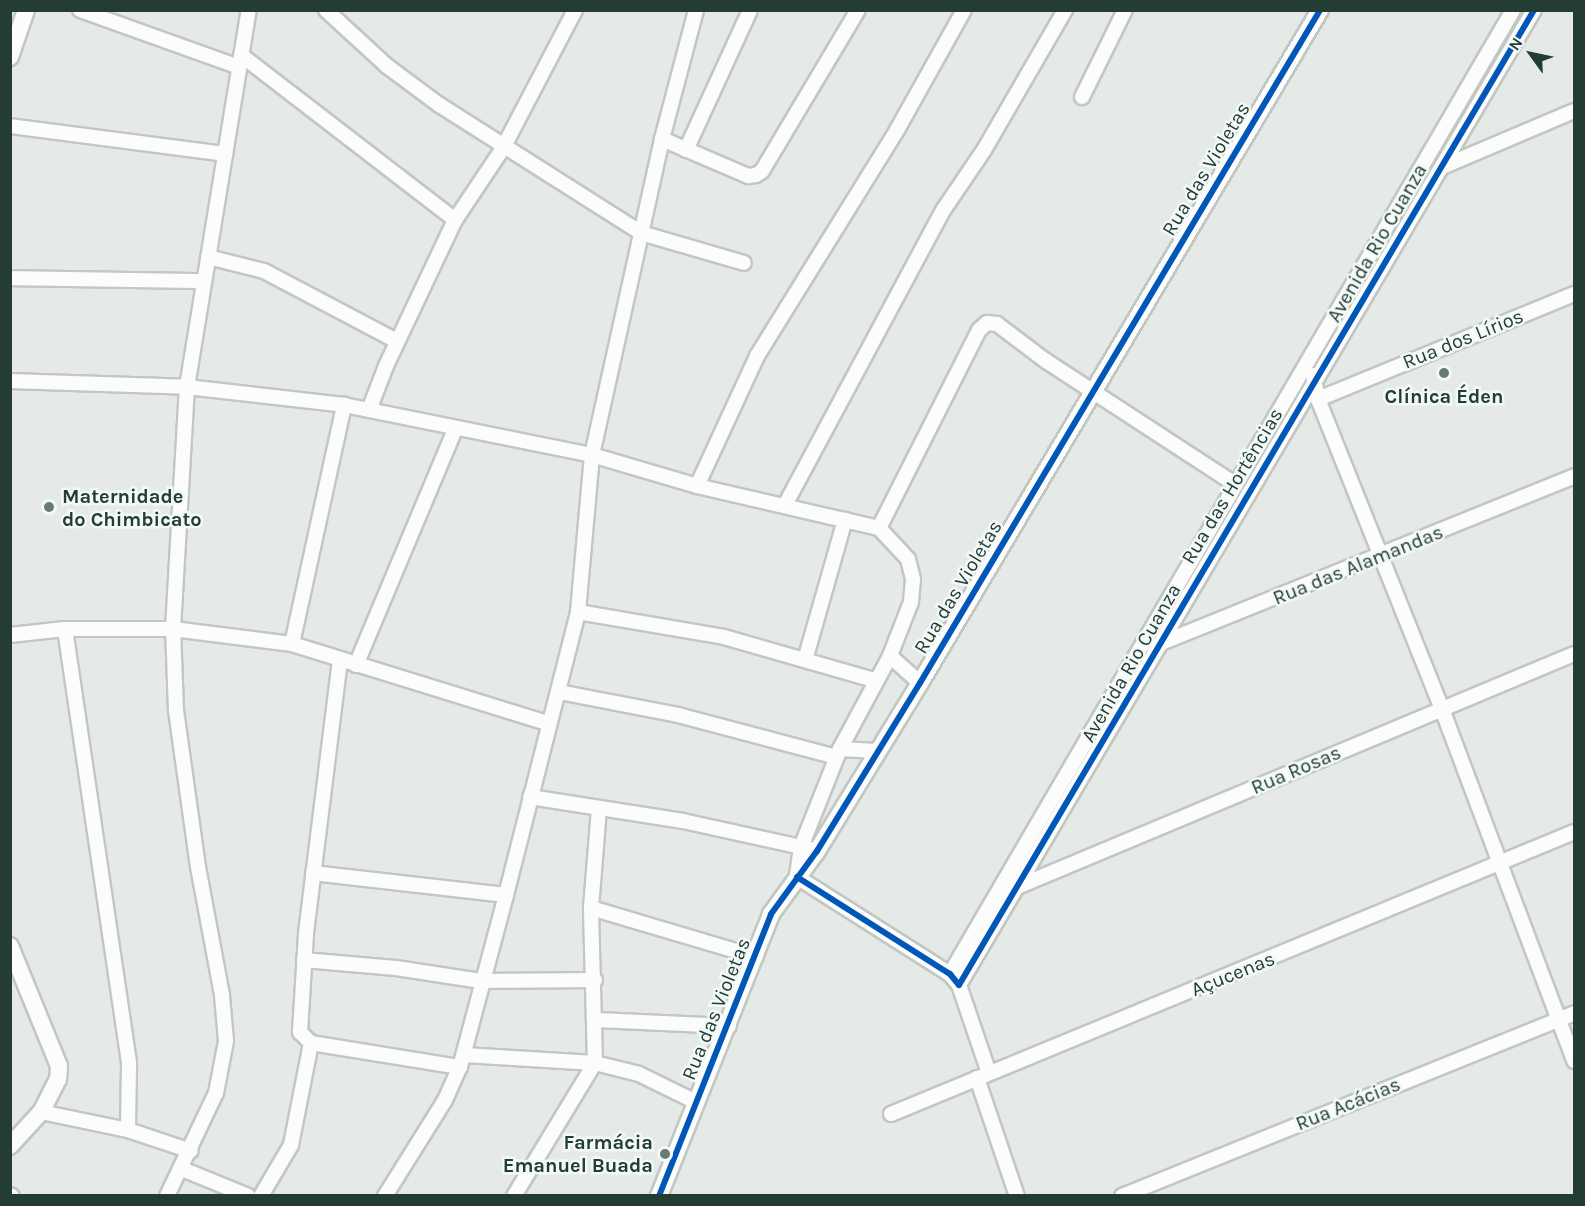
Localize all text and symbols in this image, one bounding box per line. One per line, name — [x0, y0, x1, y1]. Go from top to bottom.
north arrow — [1501, 24, 1561, 84]
text: N — [1504, 34, 1527, 54]
street label: Rua das Violetas — [1157, 98, 1255, 240]
street label: Avenida Rio Cuanza — [1322, 160, 1432, 326]
street label: Rua dos Lírios — [1399, 304, 1527, 374]
marker: Clínica Éden — [1435, 364, 1453, 382]
place label: Clínica Éden — [1385, 384, 1503, 408]
street label: Rua das Hortências — [1176, 404, 1288, 568]
place label: Maternidade do Chimbicato — [62, 484, 202, 531]
marker: Maternidade do Chimbicato — [40, 498, 58, 516]
street label: Rua das Violetas — [909, 516, 1007, 658]
street label: Rua das Alamandas — [1269, 520, 1447, 610]
street label: Avenida Rio Cuanza — [1076, 580, 1186, 746]
street label: Rua Rosas — [1247, 740, 1345, 800]
street label: Rua das Violetas — [677, 934, 755, 1084]
street label: Açucenas — [1188, 946, 1278, 1002]
street label: Rua Acácias — [1292, 1072, 1404, 1136]
place label: Farmácia Emanuel Buada — [503, 1130, 653, 1177]
marker: Farmácia Emanuel Buada — [658, 1147, 672, 1161]

